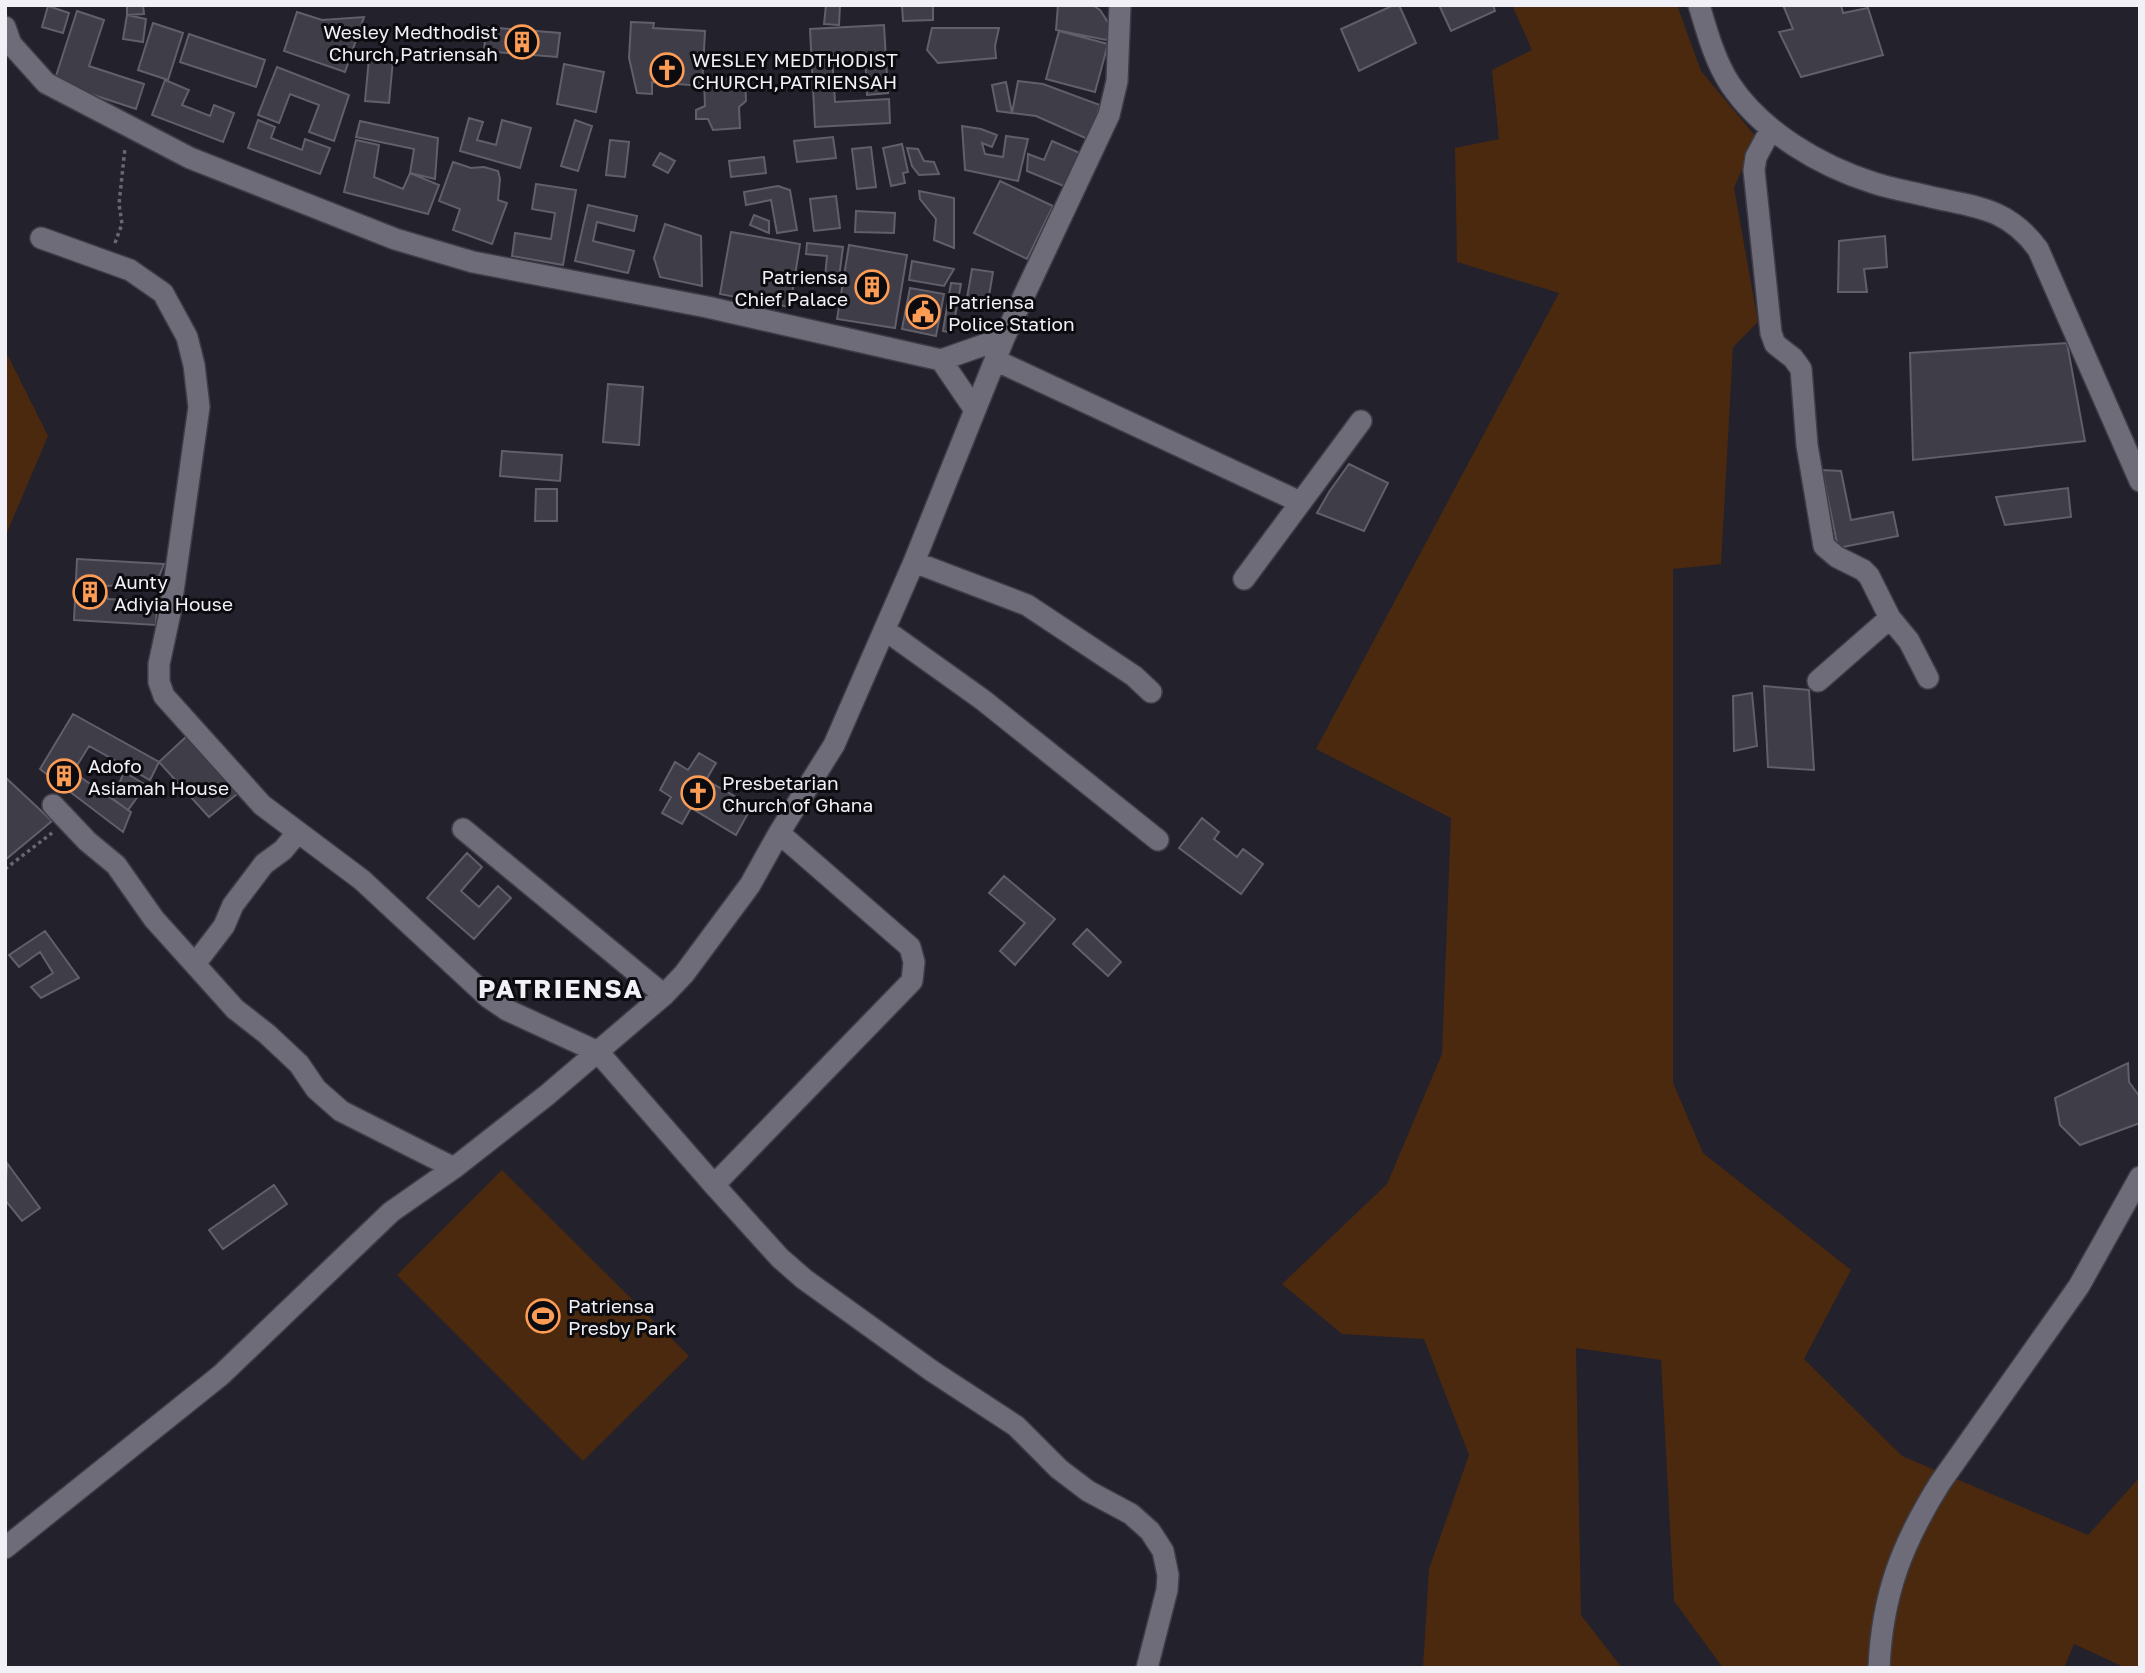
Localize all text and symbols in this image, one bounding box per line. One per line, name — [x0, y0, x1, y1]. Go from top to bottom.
place label: Wesley Medthodist Church,Patriensah — [323, 20, 498, 65]
building icon: Wesley Medthodist Church,Patriensah — [503, 23, 541, 61]
place label: WESLEY MEDTHODIST CHURCH,PATRIENSAH — [692, 48, 898, 93]
church icon: WESLEY MEDTHODIST CHURCH,PATRIENSAH — [648, 51, 686, 89]
place label: Patriensa Chief Palace — [735, 265, 848, 310]
building icon: Patriensa Chief Palace — [853, 268, 891, 306]
place label: Patriensa Police Station — [948, 290, 1075, 335]
public building icon: Patriensa Police Station — [904, 293, 942, 331]
place label: Aunty Adiyia House — [114, 570, 233, 615]
building icon: Aunty Adiyia House — [71, 573, 109, 611]
place label: Adofo Asiamah House — [88, 754, 229, 799]
building icon: Adofo Asiamah House — [45, 757, 83, 795]
place label: Presbetarian Church of Ghana — [722, 771, 873, 816]
church icon: Presbetarian Church of Ghana — [679, 774, 717, 812]
district label: PATRIENSA — [478, 973, 644, 1004]
place label: Patriensa Presby Park — [568, 1294, 677, 1339]
sports icon: Patriensa Presby Park — [524, 1297, 562, 1335]

